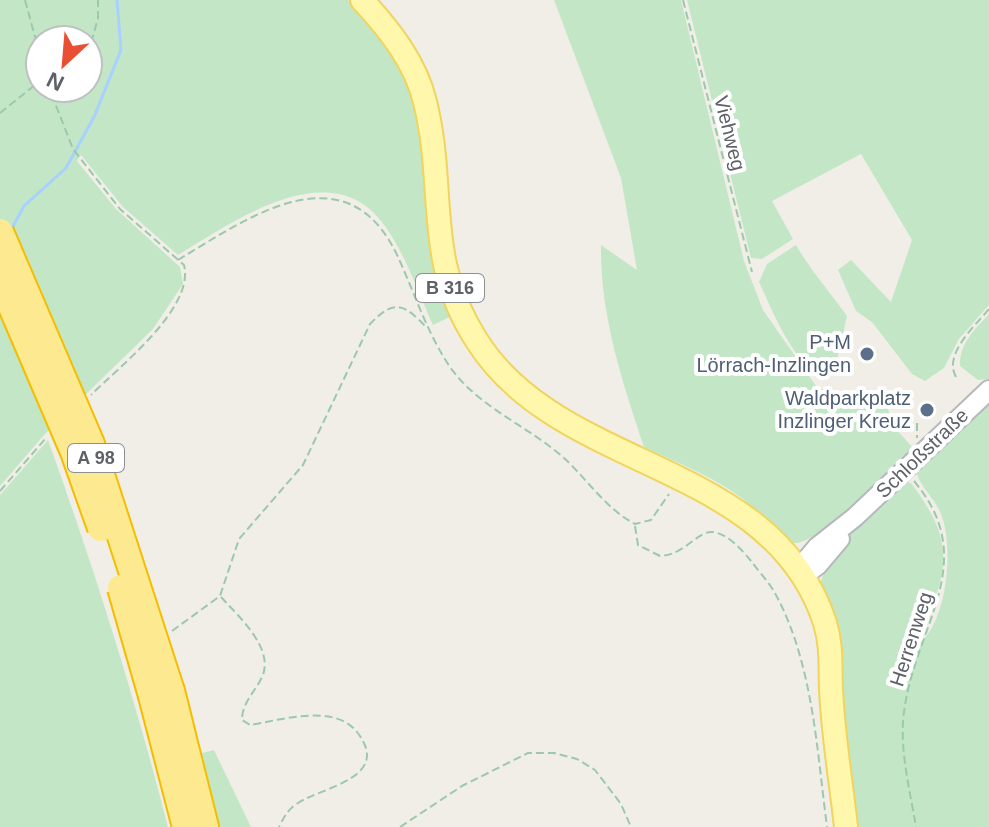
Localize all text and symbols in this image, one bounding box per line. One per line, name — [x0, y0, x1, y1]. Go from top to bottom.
north arrow — [24, 24, 104, 104]
text: N — [43, 67, 68, 96]
street label: Viehweg — [710, 93, 750, 173]
road number: B 316 — [416, 274, 484, 302]
place label: P+M Lörrach-Inzlingen — [696, 331, 851, 376]
marker: P+M Lörrach-Inzlingen — [858, 345, 876, 363]
place label: Waldparkplatz Inzlinger Kreuz — [778, 387, 911, 432]
marker: Waldparkplatz Inzlinger Kreuz — [918, 401, 936, 419]
street label: Schloßstraße — [872, 404, 972, 502]
road number: A 98 — [68, 444, 124, 472]
street label: Herrenweg — [885, 589, 937, 689]

